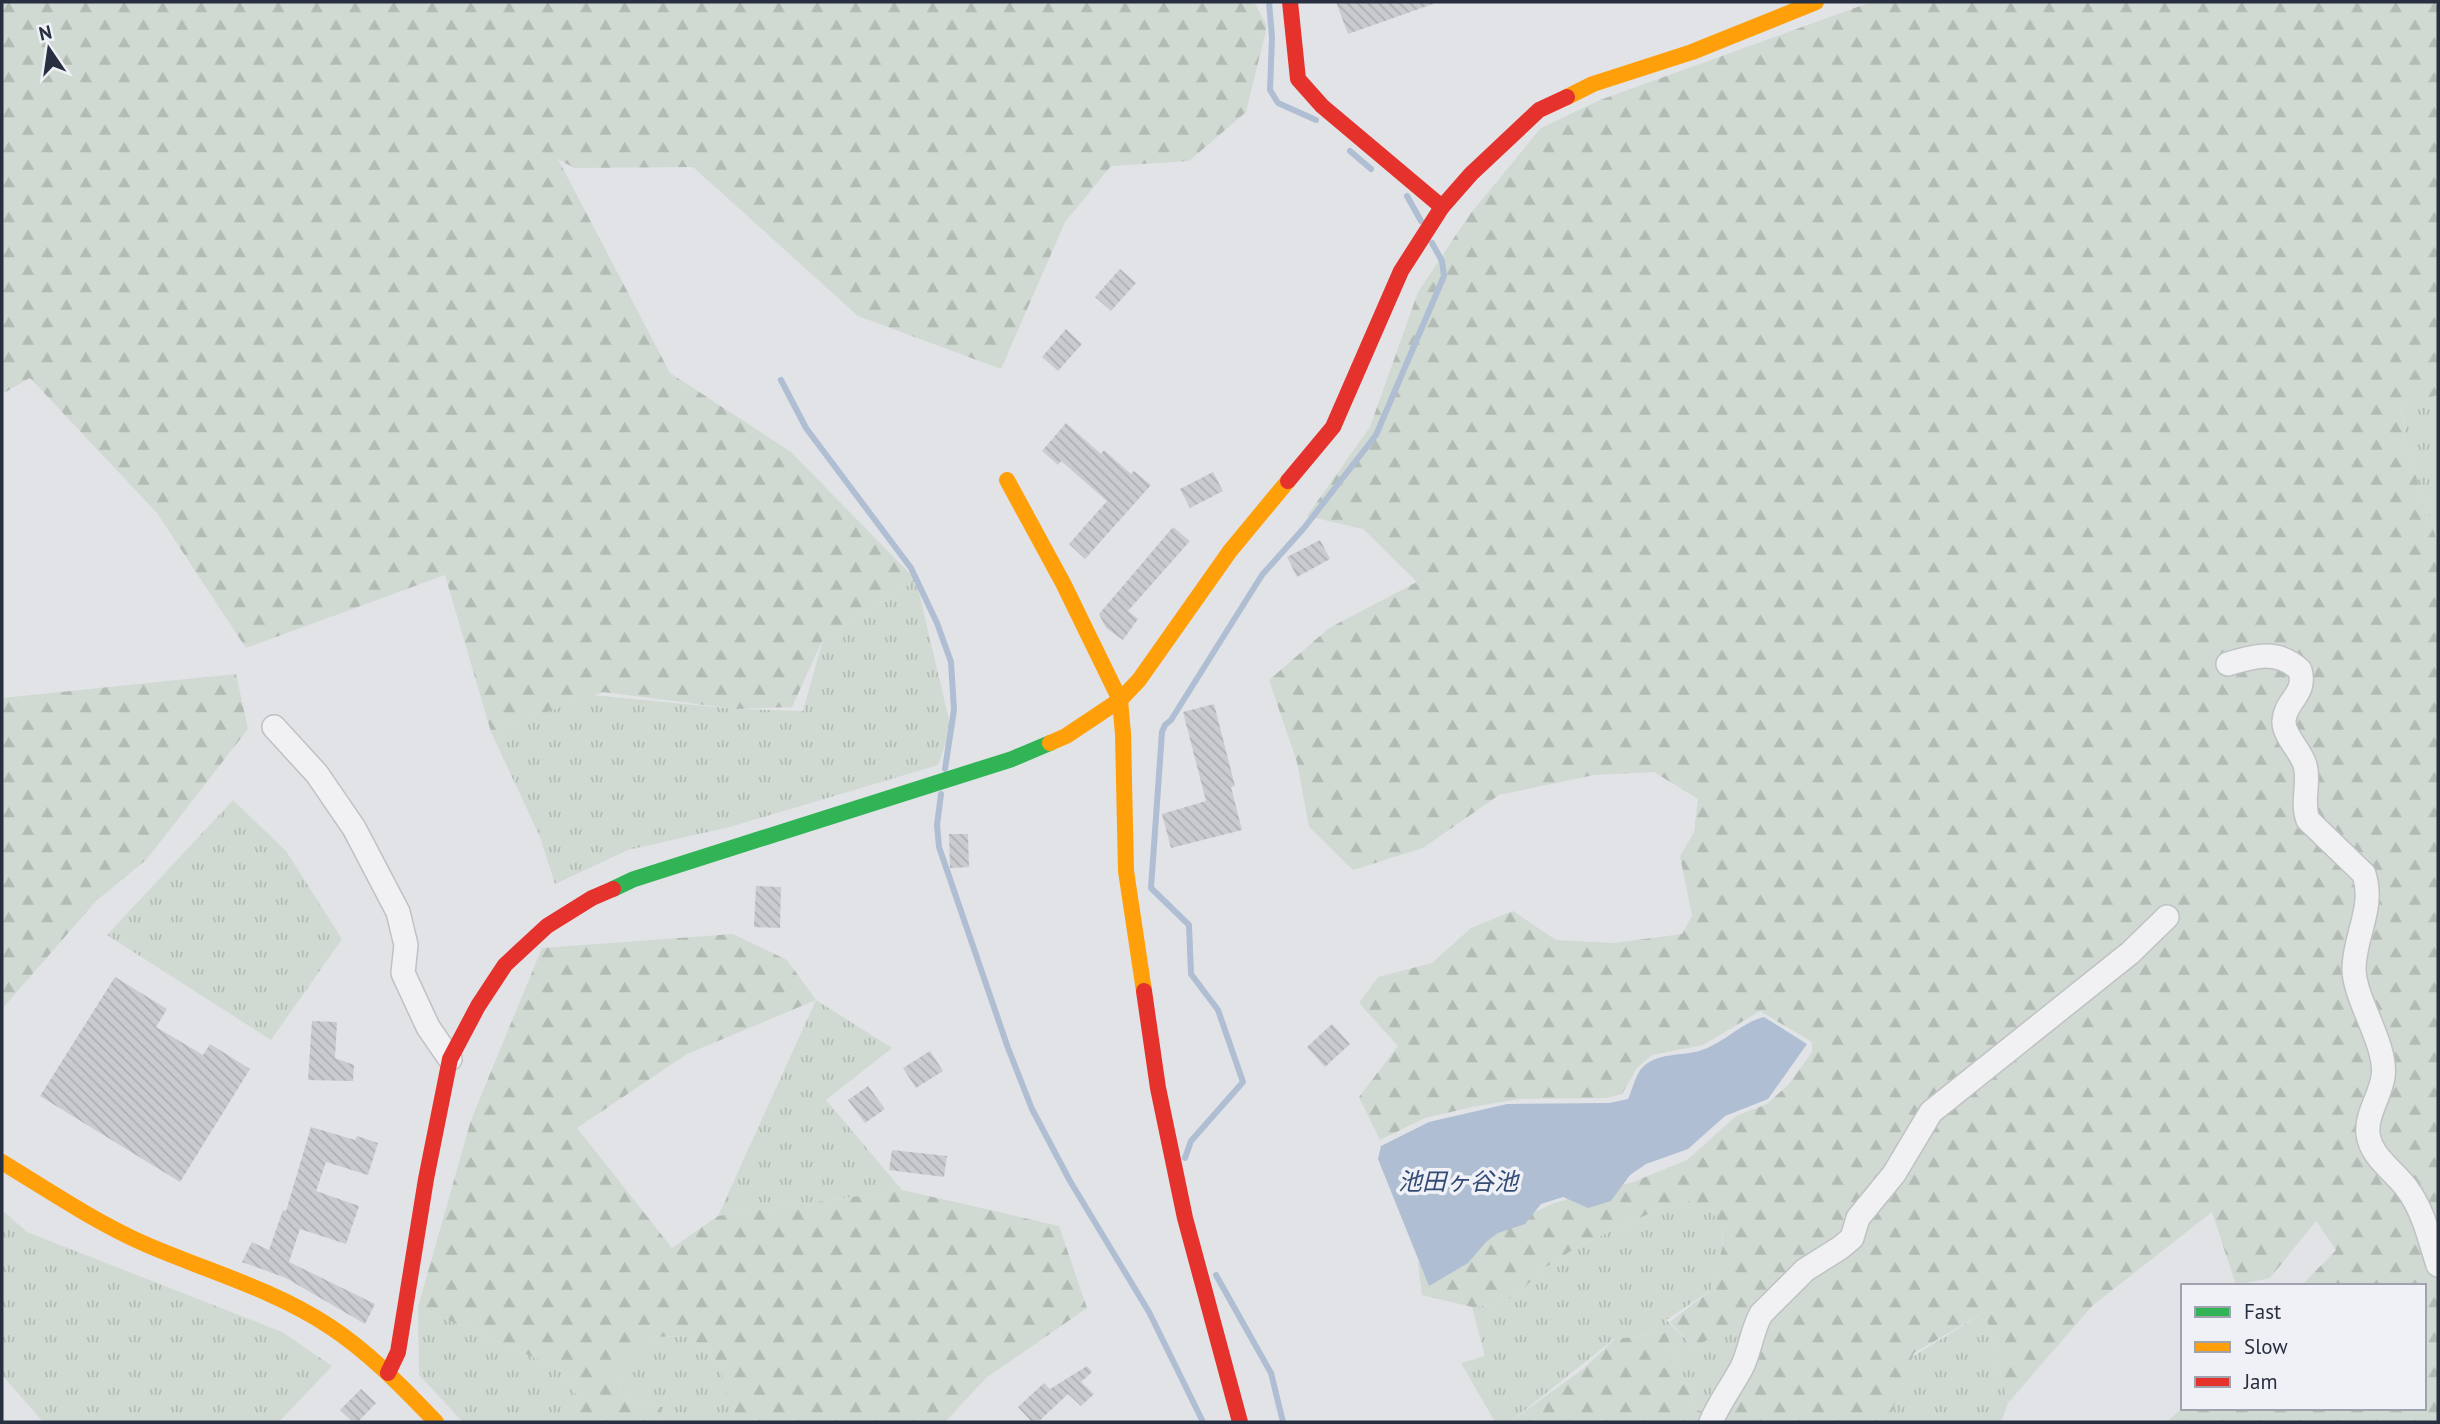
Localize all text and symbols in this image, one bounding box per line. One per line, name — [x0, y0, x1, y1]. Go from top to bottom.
north arrow — [14, 14, 84, 84]
text: N — [36, 19, 54, 46]
water label: 池田ヶ谷池 — [1398, 1166, 1520, 1197]
legend — [2181, 1284, 2426, 1410]
text: Fast — [2244, 1298, 2281, 1325]
text: Slow — [2244, 1333, 2288, 1360]
text: Jam — [2243, 1368, 2278, 1395]

